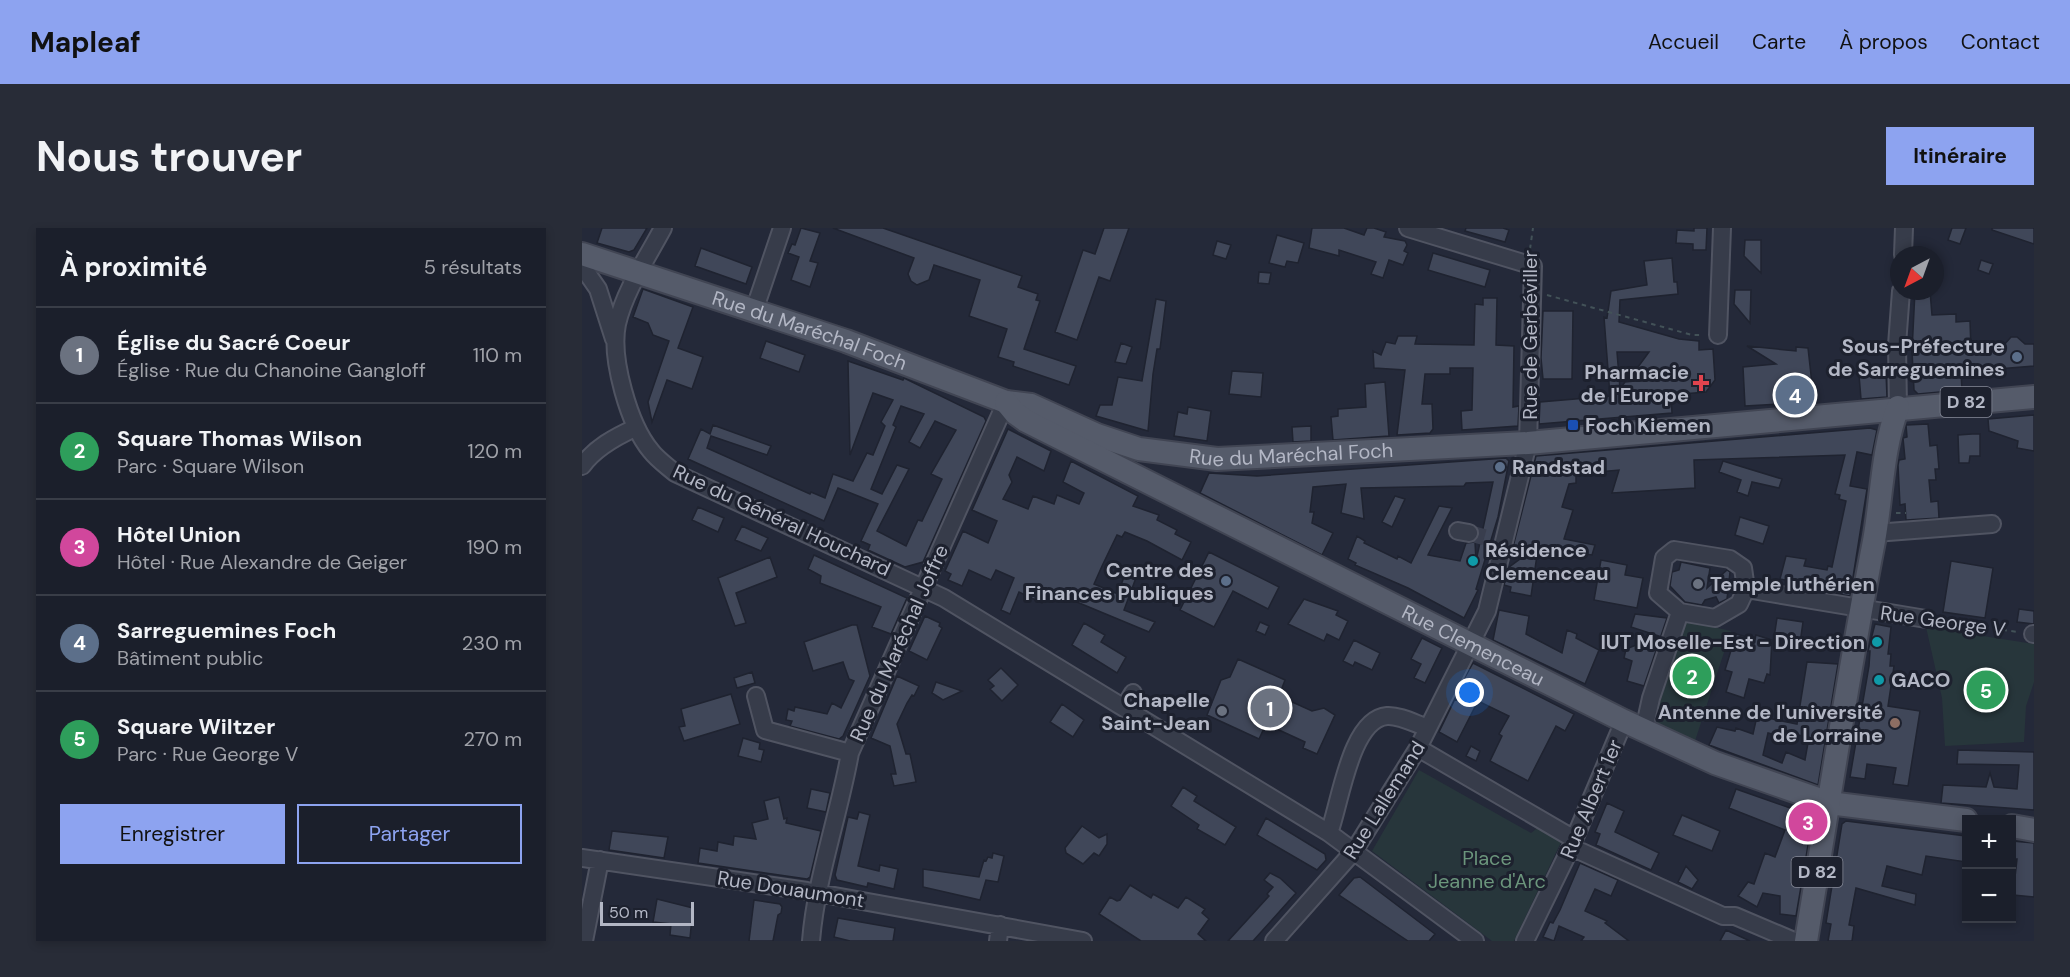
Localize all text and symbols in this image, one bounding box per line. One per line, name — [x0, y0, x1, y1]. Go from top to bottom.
text: Mapleaf — [30, 24, 141, 61]
text: Accueil — [1648, 28, 1719, 56]
text: Carte — [1752, 28, 1806, 56]
text: À propos — [1839, 28, 1928, 56]
text: Contact — [1961, 28, 2040, 56]
button: Itinéraire — [1886, 127, 2034, 185]
text: Nous trouver — [36, 129, 302, 184]
north arrow — [1890, 246, 1944, 300]
text: À proximité — [60, 250, 207, 284]
street label: Rue de Gerbéviller — [1517, 250, 1543, 420]
text: 5 résultats — [424, 254, 522, 280]
street label: Rue du Maréchal Foch — [709, 285, 911, 376]
text: Église du Sacré Coeur — [117, 328, 350, 357]
place label: Sous-Préfecture de Sarreguemines — [1828, 333, 2005, 382]
text: 1 — [76, 342, 83, 368]
text: 110 m — [473, 342, 522, 368]
marker: Sous-Préfecture de Sarreguemines — [2010, 350, 2024, 364]
text: Église · Rue du Chanoine Gangloff — [117, 357, 426, 383]
place label: Pharmacie de l'Europe — [1581, 359, 1689, 408]
pin: 4 — [1776, 372, 1814, 418]
marker: Pharmacie de l'Europe — [1694, 376, 1708, 390]
road number: D 82 — [1940, 387, 1992, 417]
place label: Foch Kiemen — [1585, 412, 1711, 438]
marker: Foch Kiemen — [1566, 418, 1580, 432]
text: Square Thomas Wilson — [117, 424, 362, 453]
street label: Rue du Maréchal Foch — [1188, 437, 1394, 472]
text: 2 — [74, 438, 85, 464]
text: 120 m — [468, 438, 522, 464]
text: Parc · Square Wilson — [117, 453, 304, 479]
place label: Randstad — [1512, 454, 1605, 480]
street label: Rue du Général Houchard — [669, 458, 895, 582]
marker: Randstad — [1493, 460, 1507, 474]
text: Hôtel Union — [117, 520, 241, 549]
text: 3 — [73, 534, 86, 560]
text: 190 m — [466, 534, 522, 560]
place label: Résidence Clemenceau — [1485, 537, 1609, 586]
street label: Rue du Maréchal Joffre — [844, 540, 954, 746]
text: Hôtel · Rue Alexandre de Geiger — [117, 549, 407, 575]
marker: Résidence Clemenceau — [1466, 554, 1480, 568]
place label: Centre des Finances Publiques — [1025, 557, 1214, 606]
place label: Temple luthérien — [1710, 571, 1875, 597]
marker: Centre des Finances Publiques — [1219, 574, 1233, 588]
marker: Temple luthérien — [1691, 577, 1705, 591]
street label: Rue Clemenceau — [1397, 599, 1549, 692]
street label: Rue George V — [1879, 599, 2007, 643]
text: Sarreguemines Foch — [117, 616, 336, 645]
place label: IUT Moselle-Est - Direction — [1600, 629, 1865, 655]
text: 4 — [73, 630, 86, 656]
text: 230 m — [462, 630, 522, 656]
marker: IUT Moselle-Est - Direction — [1870, 635, 1884, 649]
text: Bâtiment public — [117, 645, 263, 671]
pin: 2 — [1672, 654, 1712, 698]
place label: GACO — [1891, 667, 1950, 693]
pin: 5 — [1966, 668, 2006, 712]
marker: GACO — [1872, 673, 1886, 687]
your location — [1455, 678, 1484, 707]
pin: 1 — [1250, 686, 1290, 730]
place label: Chapelle Saint-Jean — [1101, 687, 1210, 736]
place label: Antenne de l'université de Lorraine — [1658, 699, 1883, 748]
marker: Chapelle Saint-Jean — [1215, 704, 1229, 718]
text: Square Wiltzer — [117, 712, 275, 741]
marker: Antenne de l'université de Lorraine — [1888, 716, 1902, 730]
text: 5 — [73, 726, 86, 752]
text: 270 m — [464, 726, 522, 752]
street label: Rue Albert 1er — [1554, 735, 1628, 863]
street label: Rue Lallemand — [1337, 736, 1431, 864]
text: Parc · Rue George V — [117, 741, 298, 767]
pin: 3 — [1788, 800, 1828, 844]
button: Enregistrer — [60, 804, 285, 864]
button: Partager — [297, 804, 522, 864]
map controls — [1962, 815, 2016, 923]
button: + — [1962, 815, 2016, 869]
park label: Place Jeanne d'Arc — [1428, 845, 1546, 894]
road number: D 82 — [1792, 857, 1842, 887]
street label: Rue Douaumont — [716, 865, 866, 913]
button: − — [1962, 869, 2016, 923]
scale bar — [600, 899, 694, 926]
text: 50 m — [609, 902, 648, 923]

